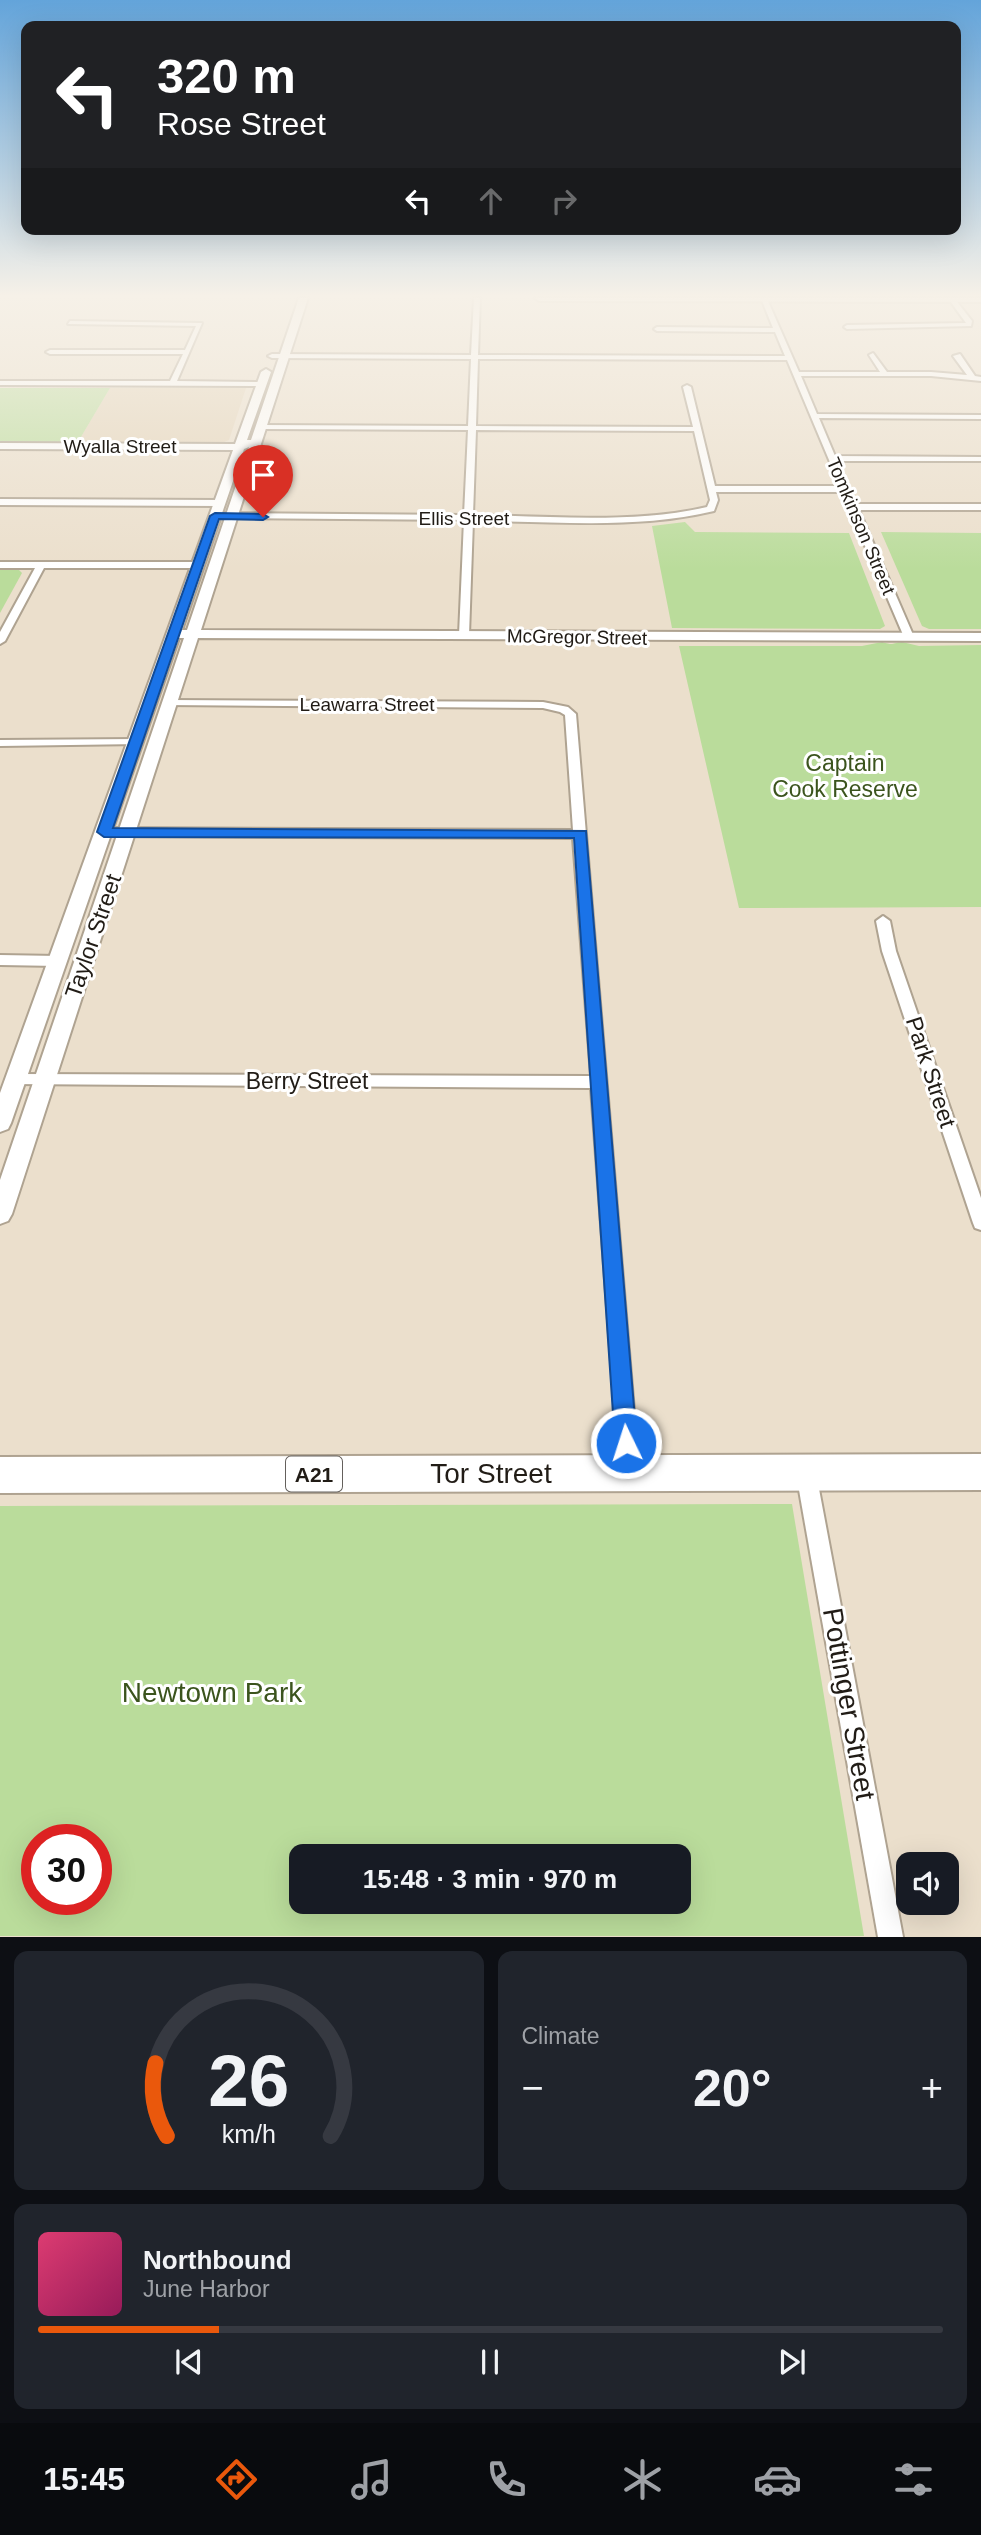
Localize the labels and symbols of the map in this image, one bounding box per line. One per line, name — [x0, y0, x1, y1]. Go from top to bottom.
street label: Wyalla Street — [64, 436, 177, 457]
pin — [233, 445, 293, 517]
street label: Tomkinson Street — [823, 454, 900, 598]
street label: Ellis Street — [419, 508, 510, 529]
street label: McGregor Street — [507, 625, 648, 649]
street label: Leawarra Street — [299, 694, 435, 715]
park label: Captain Cook Reserve — [772, 750, 918, 802]
street label: Taylor Street — [60, 870, 127, 1001]
street label: Park Street — [901, 1013, 961, 1131]
street label: Berry Street — [246, 1068, 369, 1094]
position arrow — [589, 1406, 663, 1480]
road number: A21 — [286, 1456, 342, 1492]
street label: Tor Street — [430, 1458, 552, 1489]
street label: Pottinger Street — [817, 1606, 881, 1803]
park label: Newtown Park — [122, 1677, 303, 1708]
speed limit sign: 30 — [21, 1824, 112, 1915]

